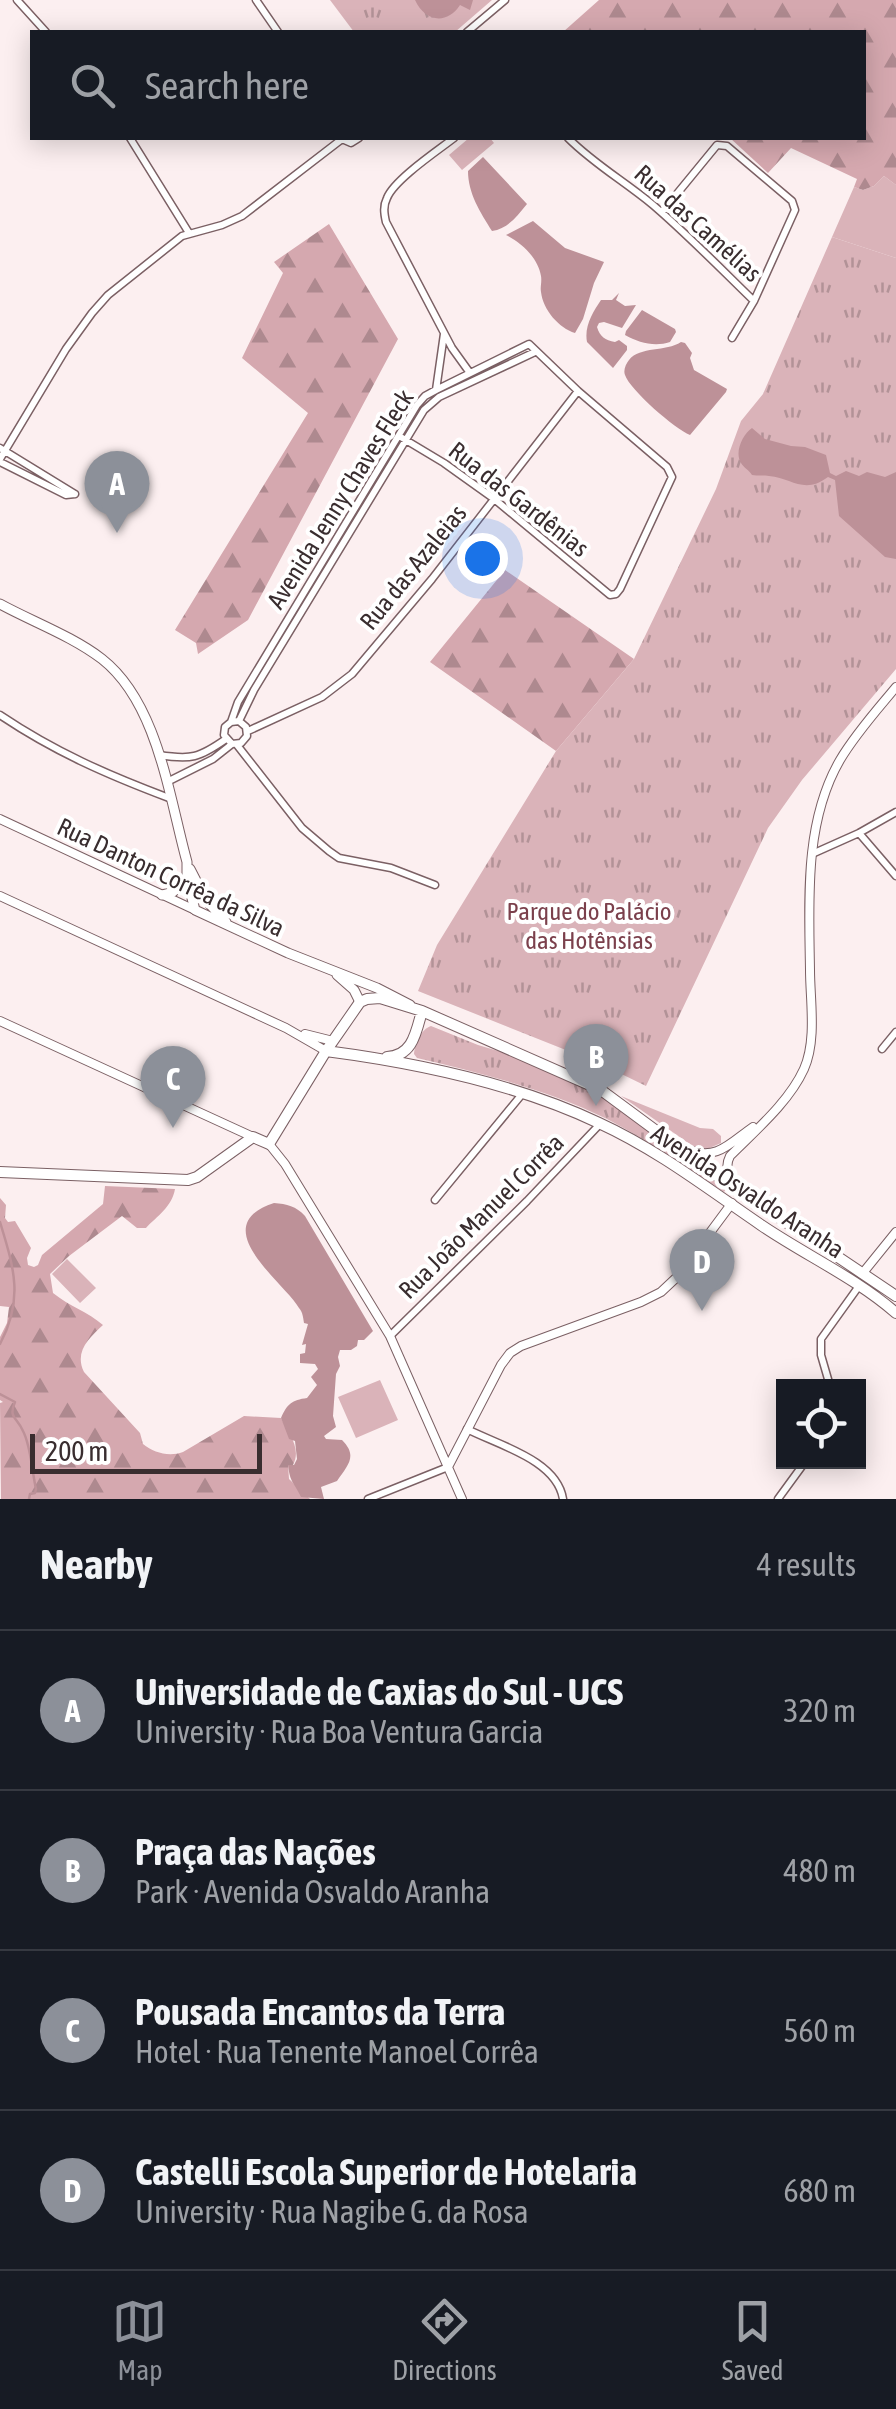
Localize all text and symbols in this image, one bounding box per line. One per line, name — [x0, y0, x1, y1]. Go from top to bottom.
search box — [30, 30, 866, 140]
icon: search — [65, 58, 120, 113]
text: Search here — [145, 64, 309, 107]
street label: Rua das Camélias — [629, 159, 767, 287]
street label: Avenida Jenny Chaves Fleck — [261, 385, 419, 613]
street label: Rua das Gardênias — [444, 436, 594, 562]
pin: A — [84, 450, 150, 533]
street label: Rua das Azaleias — [354, 499, 472, 635]
your location — [457, 533, 508, 584]
street label: Rua Danton Corrêa da Silva — [53, 812, 289, 942]
park label: Parque do Palácio das Hotênsias — [507, 897, 671, 954]
pin: B — [564, 1024, 628, 1106]
pin: C — [140, 1046, 206, 1128]
street label: Avenida Osvaldo Aranha — [647, 1118, 849, 1264]
street label: Rua João Manuel Corrêa — [393, 1128, 569, 1304]
pin: D — [670, 1228, 734, 1311]
map controls — [776, 1379, 866, 1469]
button: locate — [776, 1379, 866, 1469]
scale bar — [30, 1429, 262, 1474]
text: 200 m — [45, 1435, 108, 1467]
text: Nearby — [40, 1540, 153, 1588]
text: 4 results — [757, 1546, 856, 1583]
text: Universidade de Caxias do Sul - UCS — [135, 1670, 623, 1713]
text: A — [65, 1692, 80, 1729]
text: 320 m — [783, 1692, 856, 1729]
text: University · Rua Boa Ventura Garcia — [135, 1713, 543, 1750]
text: Praça das Nações — [135, 1830, 376, 1873]
text: B — [65, 1852, 80, 1889]
text: 480 m — [783, 1852, 856, 1889]
text: Park · Avenida Osvaldo Aranha — [135, 1873, 490, 1910]
text: Pousada Encantos da Terra — [135, 1990, 505, 2033]
text: C — [65, 2012, 80, 2049]
text: 560 m — [783, 2012, 856, 2049]
text: Hotel · Rua Tenente Manoel Corrêa — [135, 2033, 539, 2070]
text: Castelli Escola Superior de Hotelaria — [135, 2150, 637, 2193]
text: D — [64, 2172, 81, 2209]
text: 680 m — [783, 2172, 856, 2209]
text: University · Rua Nagibe G. da Rosa — [135, 2193, 529, 2230]
tab: Map — [112, 2294, 167, 2386]
tab: Directions — [392, 2294, 497, 2386]
tab: Saved — [722, 2294, 784, 2386]

